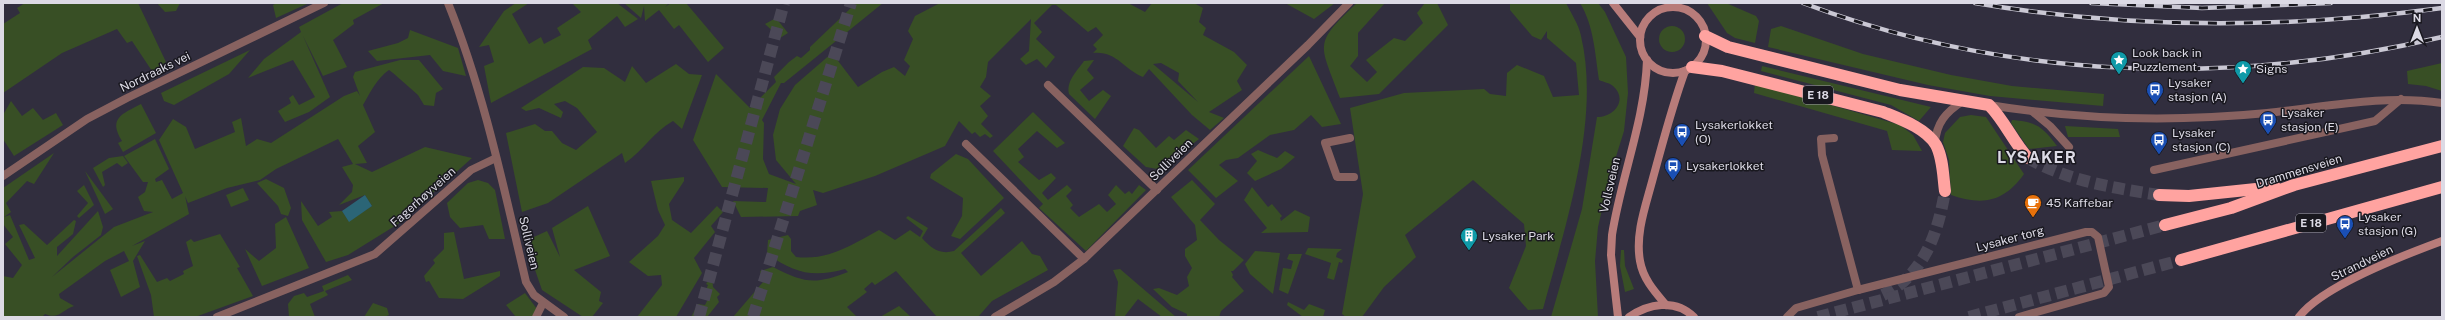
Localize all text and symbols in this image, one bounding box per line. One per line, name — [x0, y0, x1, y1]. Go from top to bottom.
north arrow — [2397, 8, 2437, 48]
text: N — [2413, 12, 2421, 24]
place label: Look back in Puzzlement — [2132, 46, 2202, 74]
street label: Nordraaks vei — [118, 49, 192, 95]
place icon: Look back in Puzzlement — [2109, 50, 2129, 75]
place icon: Signs — [2233, 59, 2253, 84]
place label: Signs — [2256, 62, 2287, 76]
place label: Lysaker stasjon (A) — [2168, 76, 2227, 104]
bus stop icon: Lysaker stasjon (A) — [2145, 80, 2165, 105]
road number: E 18 — [1803, 86, 1833, 104]
place label: Lysaker stasjon (E) — [2281, 106, 2339, 134]
bus stop icon: Lysaker stasjon (E) — [2258, 110, 2278, 135]
place label: Lysakerlokket (O) — [1695, 118, 1773, 146]
bus stop icon: Lysakerlokket (O) — [1672, 122, 1692, 147]
place label: Lysaker stasjon (C) — [2172, 126, 2231, 154]
bus stop icon: Lysaker stasjon (C) — [2149, 130, 2169, 155]
street label: Solliveien — [1147, 136, 1195, 184]
district label: LYSAKER — [1997, 148, 2077, 167]
street label: Drammensveien — [2254, 151, 2344, 191]
street label: Vollsveien — [1597, 156, 1623, 214]
bus stop icon: Lysakerlokket — [1663, 156, 1683, 181]
place label: Lysakerlokket — [1686, 159, 1764, 173]
street label: Fagerhøyveien — [388, 164, 458, 230]
cafe icon: 45 Kaffebar — [2023, 193, 2043, 218]
place label: 45 Kaffebar — [2046, 196, 2113, 210]
place label: Lysaker stasjon (G) — [2358, 210, 2417, 238]
road number: E 18 — [2296, 214, 2326, 232]
bus stop icon: Lysaker stasjon (G) — [2335, 214, 2355, 239]
street label: Solliveien — [516, 215, 542, 271]
street label: Lysaker torg — [1975, 223, 2045, 255]
building icon: Lysaker Park — [1459, 226, 1479, 251]
place label: Lysaker Park — [1482, 229, 1554, 243]
street label: Strandveien — [2329, 242, 2395, 284]

